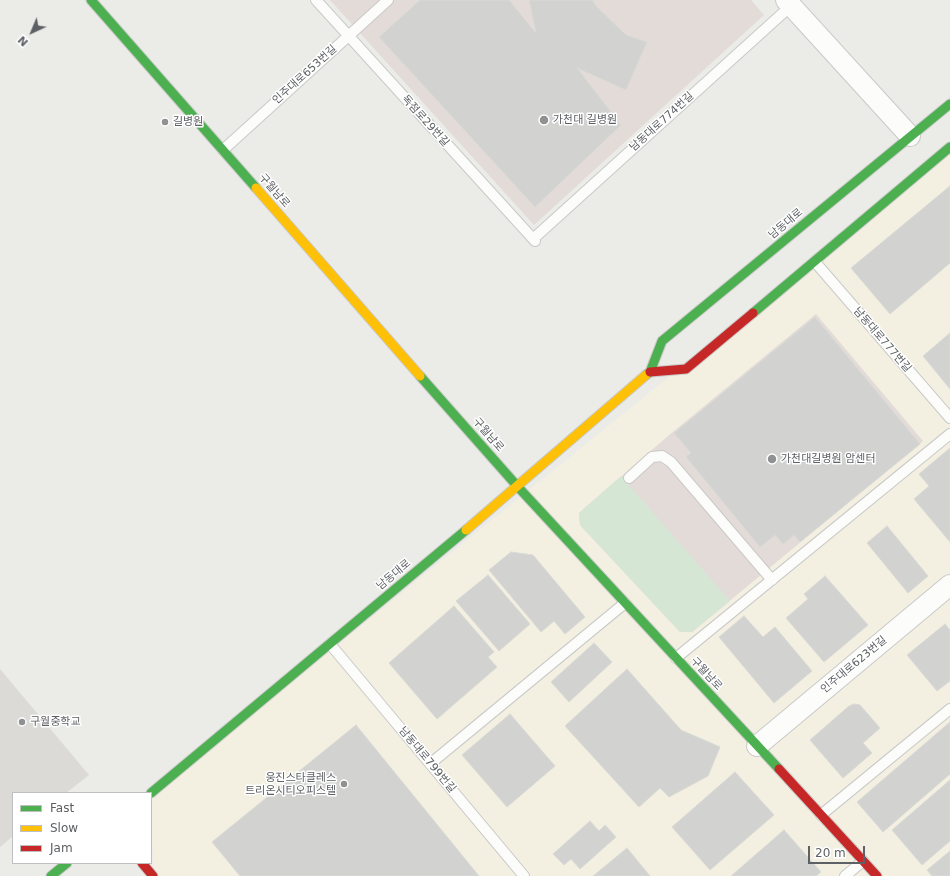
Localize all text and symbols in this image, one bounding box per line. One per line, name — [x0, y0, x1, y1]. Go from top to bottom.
north arrow — [12, 12, 52, 52]
text: N — [15, 33, 31, 49]
street label: 인주대로653번길 — [270, 43, 340, 107]
street label: 남동대로774번길 — [627, 90, 697, 154]
street label: 독점로29번길 — [398, 93, 452, 149]
place label: 가천대 길병원 — [553, 113, 617, 127]
marker: 가천대 길병원 — [538, 114, 550, 126]
place label: 길병원 — [173, 115, 203, 129]
marker: 길병원 — [160, 117, 170, 127]
street label: 구월남로 — [256, 171, 292, 211]
street label: 남동대로 — [766, 206, 806, 242]
street label: 남동대로777번길 — [850, 305, 914, 375]
street label: 구월남로 — [470, 415, 506, 455]
place label: 가천대길병원 암센터 — [781, 452, 876, 466]
marker: 가천대길병원 암센터 — [766, 453, 778, 465]
street label: 남동대로 — [374, 557, 414, 593]
street label: 인주대로623번길 — [818, 634, 890, 696]
street label: 구월남로 — [687, 655, 725, 693]
place label: 구월중학교 — [30, 715, 81, 729]
marker: 구월중학교 — [17, 717, 27, 727]
street label: 남동대로799번길 — [396, 724, 458, 796]
place label: 웅진스타클레스 트리온시티오피스텔 — [245, 771, 336, 797]
marker: 웅진스타클레스 트리온시티오피스텔 — [339, 779, 349, 789]
legend — [12, 792, 152, 864]
text: Fast — [50, 801, 74, 815]
text: Slow — [50, 821, 78, 835]
scale bar — [810, 838, 867, 864]
text: Jam — [50, 841, 73, 855]
text: 20 m — [815, 846, 846, 860]

